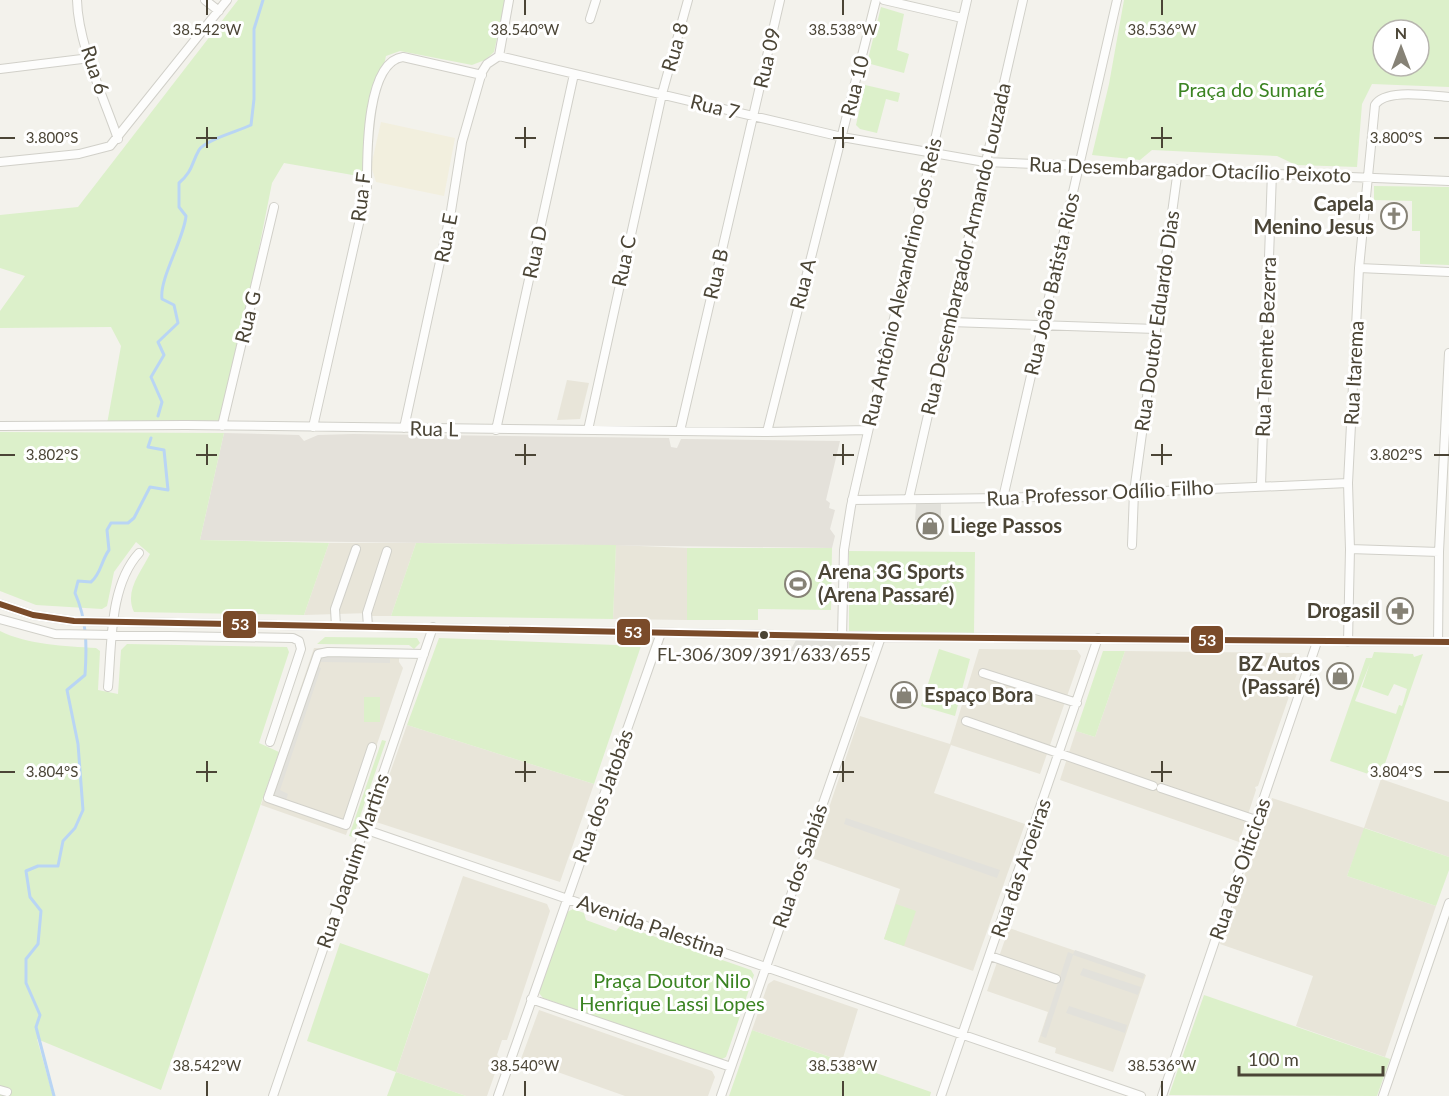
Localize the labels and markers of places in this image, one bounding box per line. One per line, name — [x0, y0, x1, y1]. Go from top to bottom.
place label: Capela Menino Jesus — [1254, 191, 1374, 238]
church icon: Capela Menino Jesus — [1379, 201, 1409, 231]
shop icon: Liege Passos — [915, 511, 945, 541]
place label: Liege Passos — [950, 513, 1062, 537]
place label: Arena 3G Sports (Arena Passaré) — [817, 559, 965, 606]
sports icon: Arena 3G Sports (Arena Passaré) — [783, 569, 813, 599]
pharmacy icon: Drogasil — [1385, 596, 1415, 626]
place label: Drogasil — [1307, 598, 1380, 622]
marker: FL-306/309/391/633/655 — [758, 629, 770, 641]
place label: FL-306/309/391/633/655 — [657, 643, 871, 665]
place label: BZ Autos (Passaré) — [1238, 651, 1320, 698]
shop icon: BZ Autos (Passaré) — [1325, 661, 1355, 691]
shop icon: Espaço Bora — [889, 680, 919, 710]
place label: Espaço Bora — [924, 682, 1034, 706]

